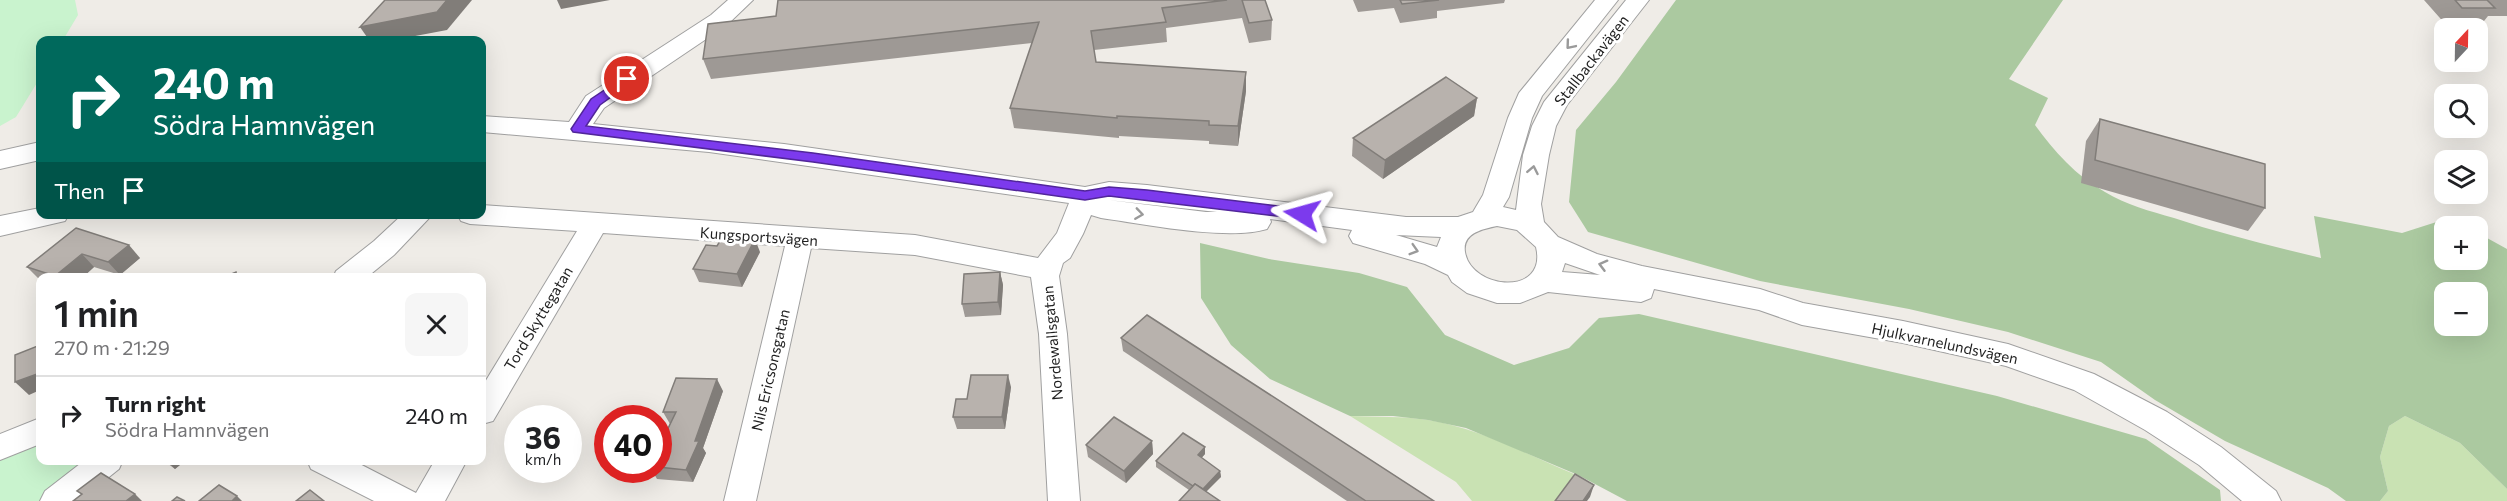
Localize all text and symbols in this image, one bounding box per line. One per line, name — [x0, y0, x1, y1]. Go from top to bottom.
street label: Stallbackavägen — [1550, 11, 1632, 109]
north arrow — [2434, 18, 2488, 72]
map controls — [2434, 18, 2488, 336]
one-way arrow — [1566, 38, 1577, 49]
pin — [601, 53, 652, 104]
text: 240 m — [153, 56, 275, 108]
icon: right — [54, 60, 132, 138]
icon: arrive — [610, 62, 643, 95]
button: search — [2434, 84, 2488, 138]
text: Södra Hamnvägen — [153, 108, 375, 141]
button: layers — [2434, 150, 2488, 204]
one-way arrow — [1526, 165, 1539, 175]
icon: arrive — [117, 174, 150, 207]
text: Then — [54, 177, 105, 204]
position arrow — [1270, 182, 1334, 246]
one-way arrow — [1134, 208, 1143, 220]
button: + — [2434, 216, 2488, 270]
street label: Kungsportsvägen — [699, 223, 819, 249]
one-way arrow — [1408, 243, 1419, 255]
one-way arrow — [1598, 260, 1608, 273]
street label: Tord Skyttegatan — [500, 263, 576, 373]
button: − — [2434, 282, 2488, 336]
street label: Nordewallsgatan — [1038, 285, 1066, 401]
text: 1 min — [54, 290, 139, 334]
button: close — [405, 293, 468, 356]
street label: Nils Ericsonsgatan — [747, 307, 793, 433]
street label: Hjulkvarnelundsvägen — [1870, 319, 2020, 367]
text: 270 m · 21:29 — [54, 335, 170, 359]
text: Turn right — [105, 390, 206, 417]
icon: right — [54, 399, 87, 432]
text: 240 m — [405, 402, 468, 429]
speed limit sign: 40 — [594, 405, 672, 483]
text: Södra Hamnvägen — [105, 417, 270, 441]
text: 36 — [525, 418, 561, 455]
text: km/h — [525, 450, 561, 468]

